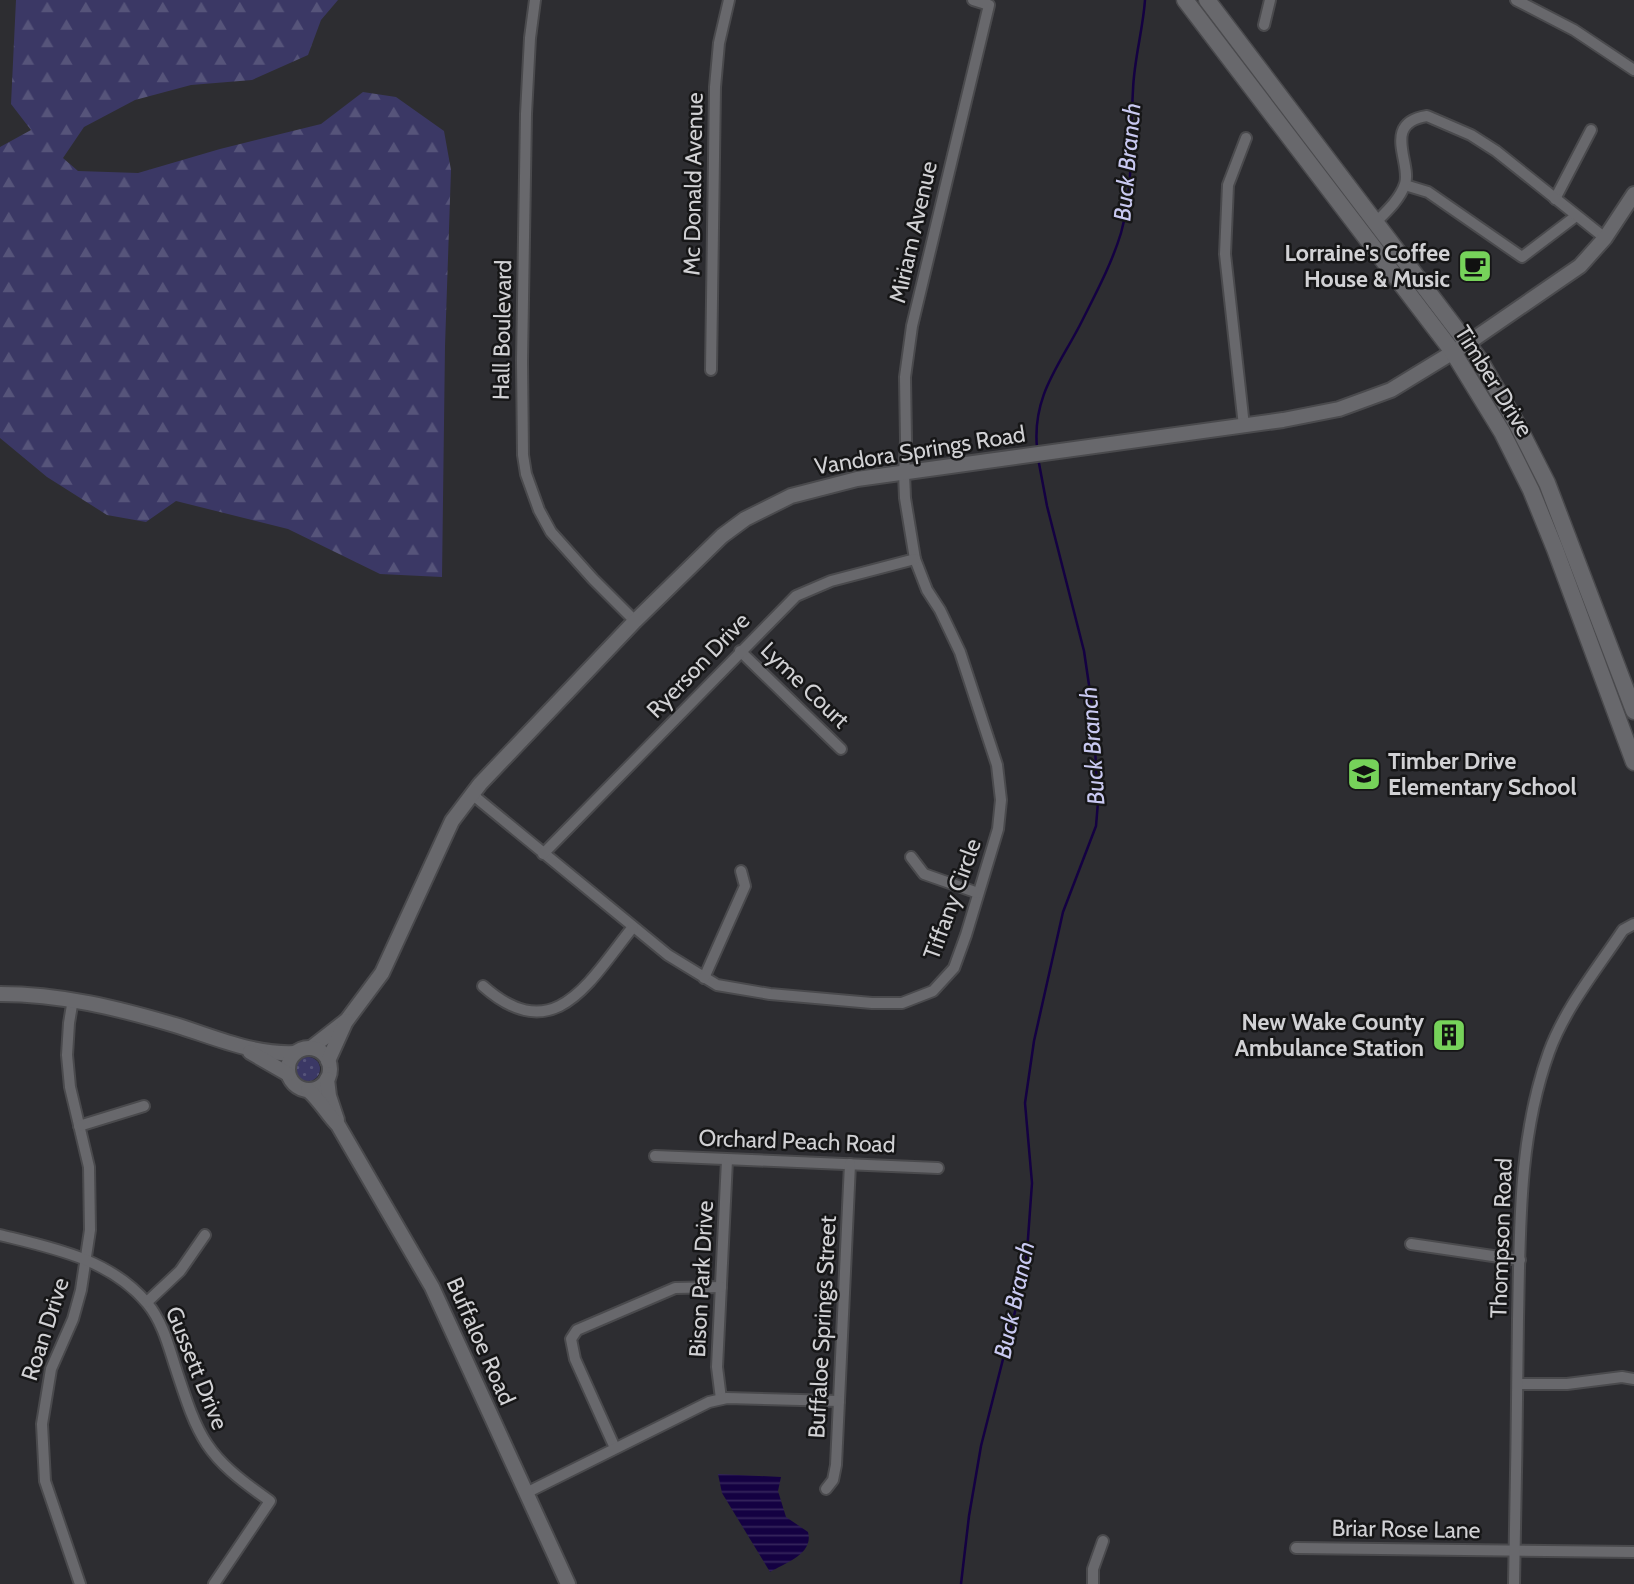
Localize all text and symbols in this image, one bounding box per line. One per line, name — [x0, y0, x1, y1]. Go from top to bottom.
street label: Mc Donald Avenue — [677, 92, 709, 276]
water label: Buck Branch — [1107, 102, 1147, 222]
street label: Miriam Avenue — [883, 158, 943, 306]
place label: Lorraine's Coffee House & Music — [1284, 239, 1450, 293]
cafe icon: Lorraine's Coffee House & Music — [1456, 247, 1494, 285]
street label: Hall Boulevard — [487, 260, 517, 400]
street label: Timber Drive — [1449, 320, 1539, 442]
street label: Vandora Springs Road — [813, 420, 1027, 480]
street label: Ryerson Drive — [641, 606, 755, 724]
street label: Lyme Court — [755, 636, 855, 734]
water label: Buck Branch — [1073, 686, 1111, 806]
place label: Timber Drive Elementary School — [1388, 747, 1576, 801]
school or university icon: Timber Drive Elementary School — [1345, 755, 1383, 793]
street label: Tiffany Circle — [917, 834, 987, 963]
place label: New Wake County Ambulance Station — [1235, 1008, 1425, 1062]
building icon: New Wake County Ambulance Station — [1430, 1016, 1468, 1054]
street label: Orchard Peach Road — [698, 1124, 896, 1158]
street label: Thompson Road — [1484, 1157, 1518, 1319]
street label: Bison Park Drive — [683, 1200, 719, 1358]
street label: Buffaloe Springs Street — [802, 1215, 842, 1439]
water label: Buck Branch — [987, 1239, 1041, 1361]
street label: Buffaloe Road — [440, 1273, 522, 1409]
street label: Roan Drive — [15, 1274, 75, 1384]
street label: Gussett Drive — [160, 1302, 234, 1434]
street label: Briar Rose Lane — [1331, 1514, 1481, 1544]

